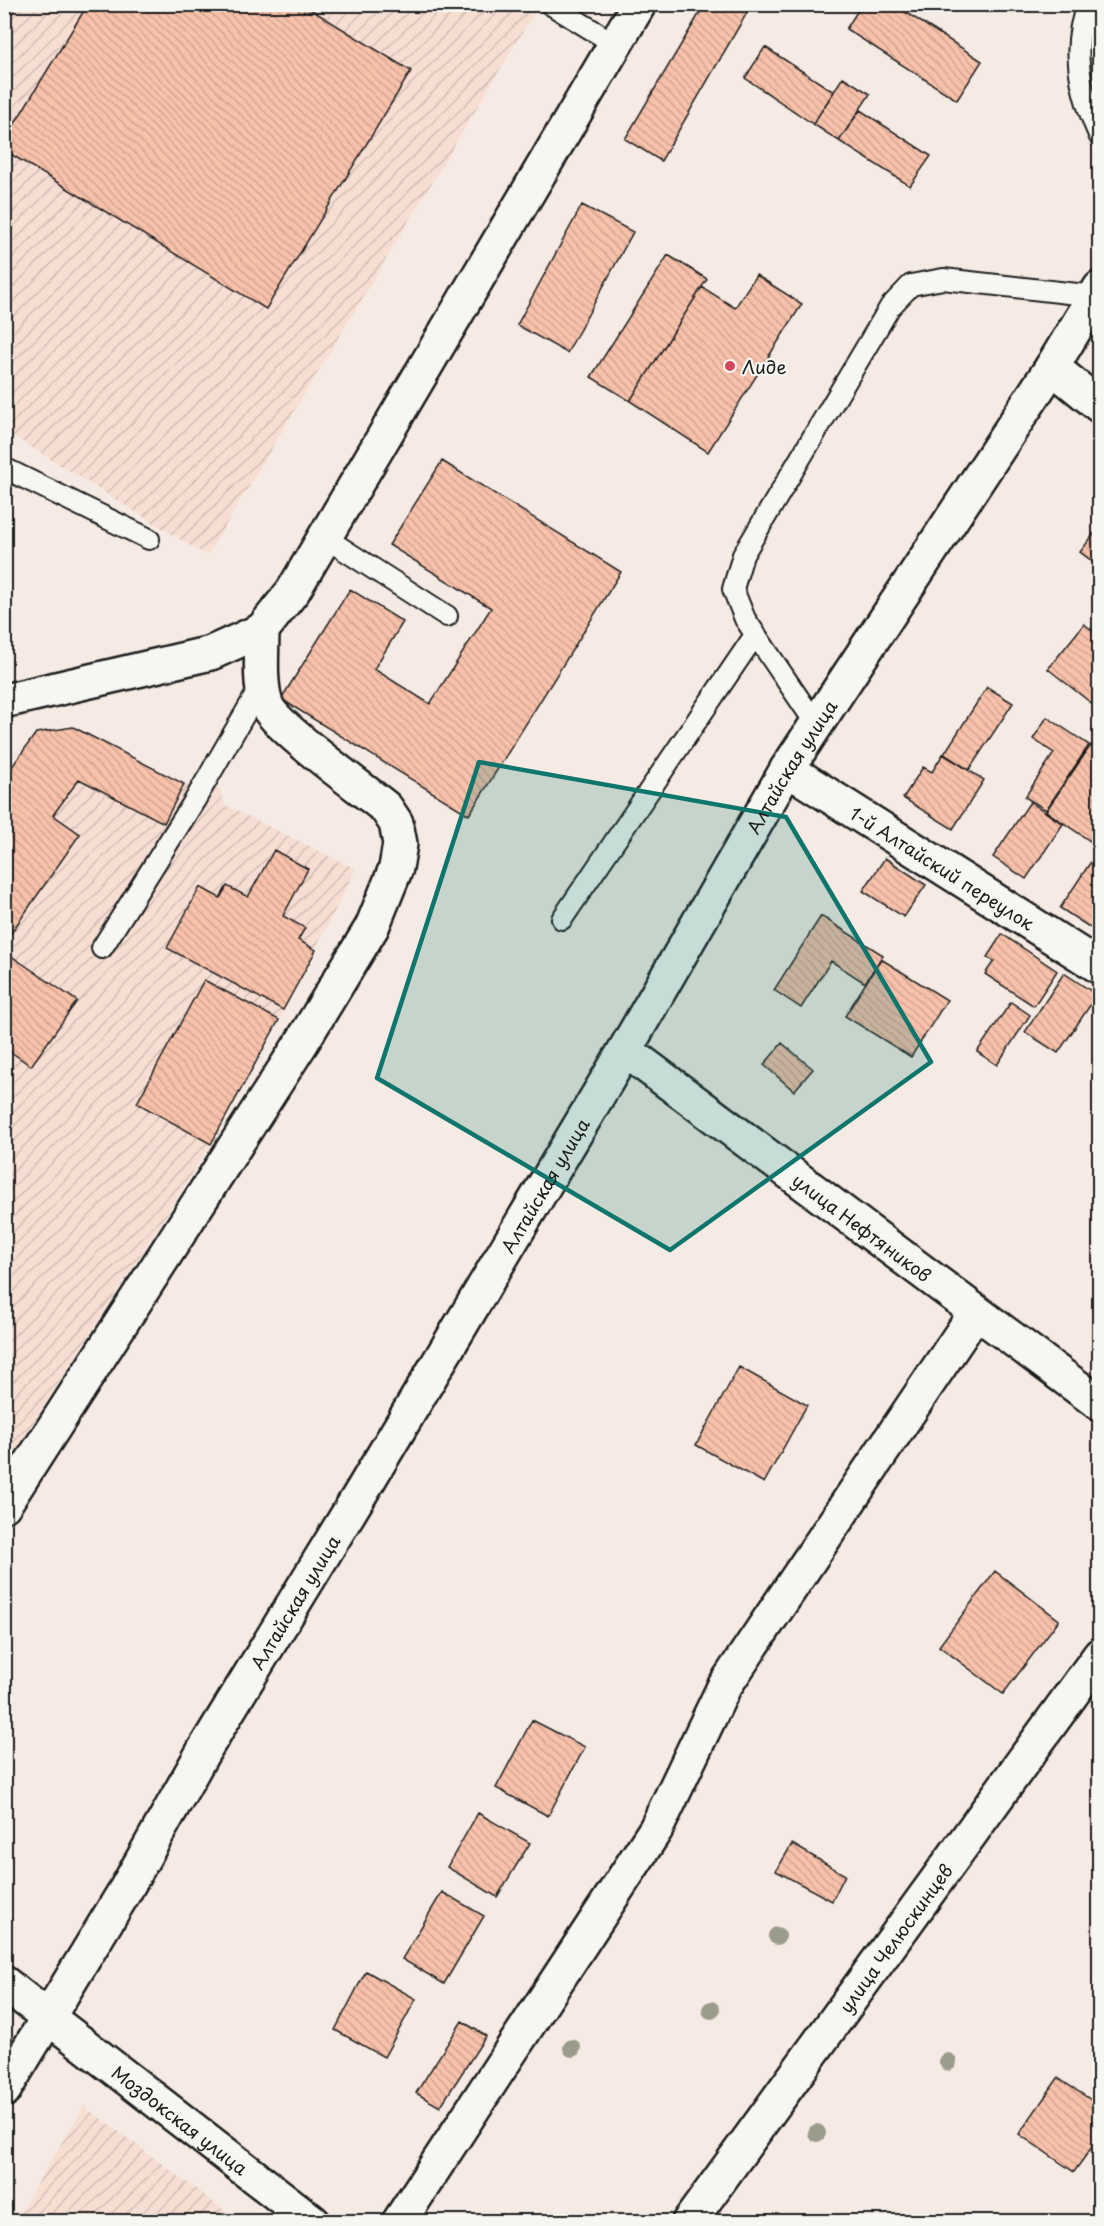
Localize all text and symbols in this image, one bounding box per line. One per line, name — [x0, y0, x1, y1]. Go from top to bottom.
place label: Лиде — [742, 353, 787, 380]
marker: Лиде — [723, 359, 737, 373]
street label: Алтайская улица — [739, 693, 843, 838]
street label: 1-й Алтайский переулок — [845, 799, 1040, 936]
street label: Алтайская улица — [494, 1112, 596, 1258]
street label: улица Нефтяников — [787, 1166, 937, 1288]
street label: Алтайская улица — [243, 1529, 346, 1674]
street label: улица Челюскинцев — [832, 1858, 958, 2018]
street label: Моздокская улица — [107, 2058, 255, 2181]

